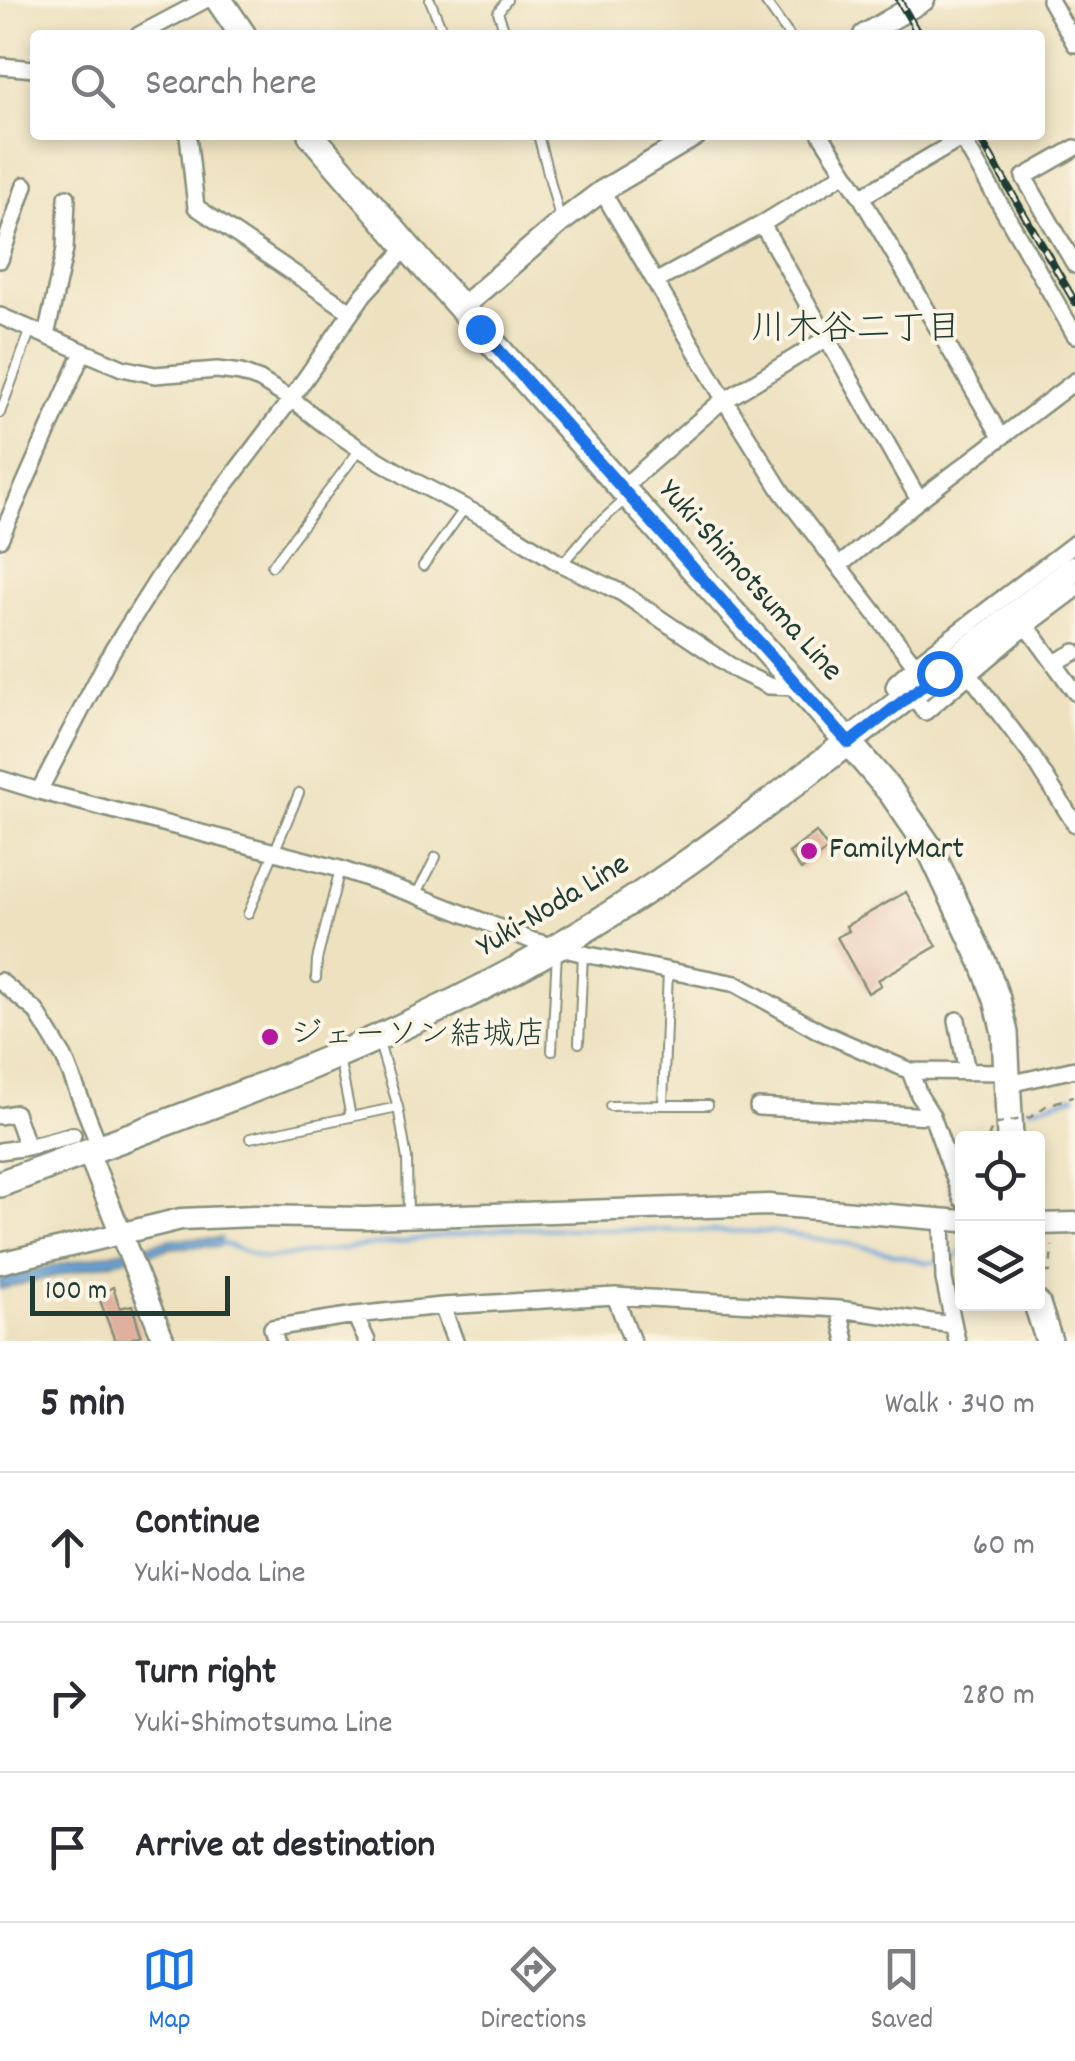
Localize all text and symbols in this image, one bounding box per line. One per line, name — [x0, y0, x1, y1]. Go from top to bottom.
search box — [30, 30, 1045, 140]
icon: search — [65, 58, 120, 113]
text: Search here — [145, 58, 317, 113]
district label: 川木谷二丁目 — [751, 306, 961, 356]
route end — [458, 307, 504, 353]
street label: Yuki-Shimotsuma Line — [646, 471, 852, 693]
route start — [917, 651, 963, 697]
place label: FamilyMart — [829, 828, 964, 874]
marker: FamilyMart — [798, 840, 820, 862]
street label: Yuki-Noda Line — [469, 843, 639, 971]
place label: ジェーソン結城店 — [290, 1014, 546, 1060]
marker: ジェーソン結城店 — [259, 1026, 281, 1048]
map controls — [955, 1131, 1045, 1311]
button: locate — [955, 1131, 1045, 1221]
button: layers — [955, 1221, 1045, 1311]
scale bar — [30, 1271, 230, 1316]
text: 100 m — [45, 1273, 107, 1313]
text: 5 min — [40, 1376, 125, 1436]
text: Walk · 340 m — [885, 1383, 1035, 1429]
text: Continue — [135, 1497, 260, 1552]
icon: ahead — [40, 1520, 95, 1575]
text: 60 m — [973, 1524, 1035, 1570]
text: Yuki-Noda Line — [135, 1552, 306, 1598]
text: Turn right — [135, 1647, 276, 1702]
icon: right — [40, 1670, 95, 1725]
text: 280 m — [961, 1674, 1035, 1720]
text: Yuki-Shimotsuma Line — [135, 1702, 392, 1748]
icon: arrive — [40, 1820, 95, 1875]
text: Arrive at destination — [135, 1820, 435, 1875]
tab: Map — [142, 1942, 197, 2042]
tab: Directions — [481, 1942, 587, 2042]
tab: Saved — [871, 1942, 933, 2042]

